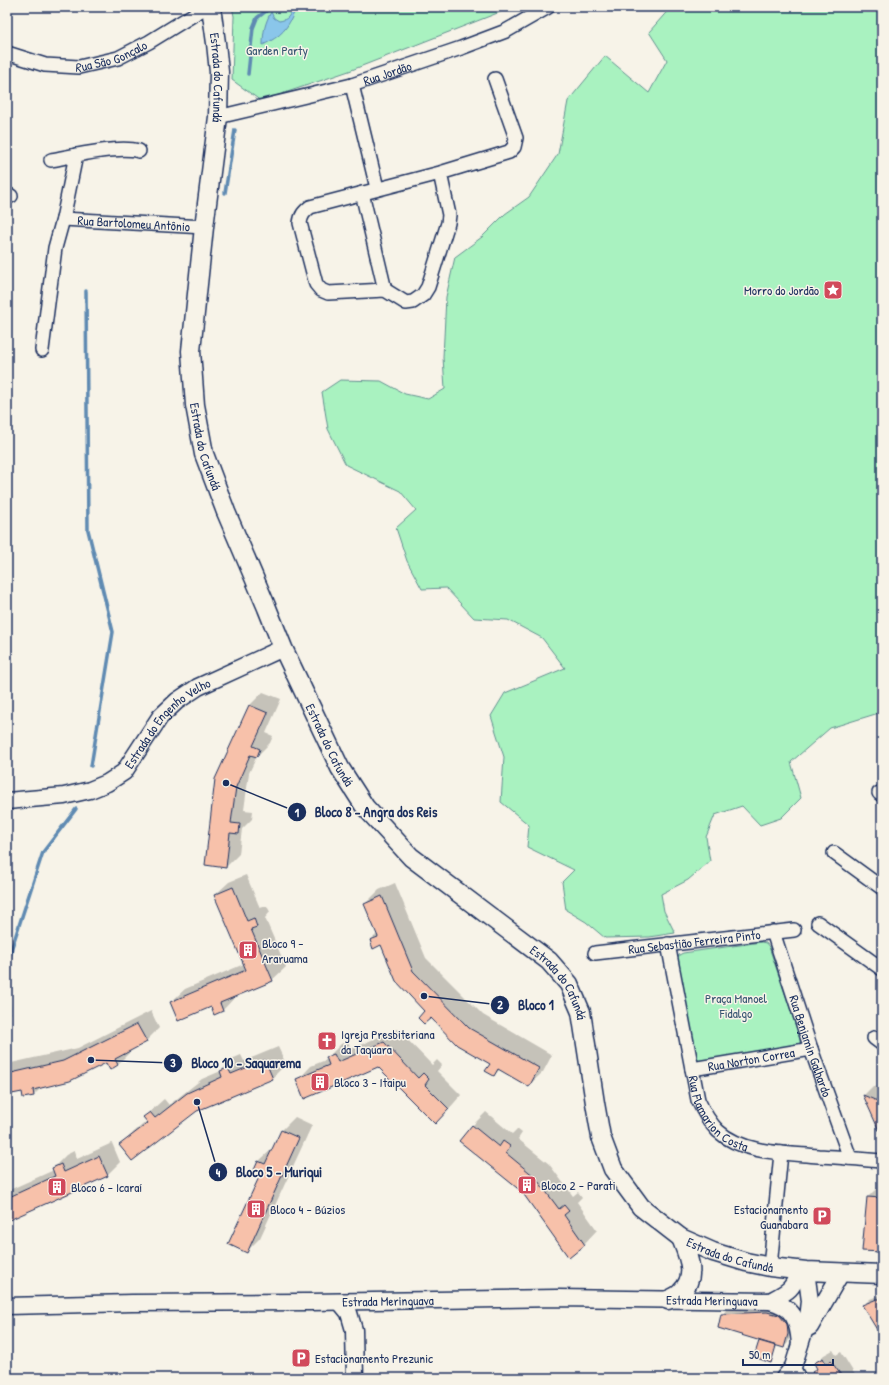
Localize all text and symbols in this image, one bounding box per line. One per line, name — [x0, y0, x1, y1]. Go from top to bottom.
street label: Estrada do Cafundá — [206, 31, 228, 124]
street label: Rua São Gonçalo — [75, 36, 150, 76]
park label: Garden Party — [246, 41, 308, 59]
street label: Rua Jordão — [361, 57, 414, 90]
street label: Rua Bartolomeu Antônio — [77, 211, 191, 235]
place icon: Morro do Jordão — [822, 279, 844, 301]
place label: Morro do Jordão — [744, 281, 819, 299]
street label: Estrada do Cafundá — [186, 401, 226, 493]
street label: Estrada do Engenho Velho — [120, 674, 213, 772]
street label: Estrada do Cafundá — [302, 701, 358, 789]
callout: Bloco 8 - Angra dos Reis — [287, 799, 446, 825]
text: Bloco 8 - Angra dos Reis — [315, 802, 438, 823]
text: 1 — [295, 804, 300, 821]
street label: Rua Sebastião Ferreira Pinto — [627, 925, 761, 958]
place label: Bloco 9 - Araruama — [262, 934, 308, 967]
building icon: Bloco 9 - Araruama — [237, 939, 259, 961]
street label: Estrada do Cafundá — [526, 941, 591, 1021]
park label: Praça Manoel Fidalgo — [705, 989, 768, 1022]
callout: Bloco 1 — [490, 992, 562, 1018]
street label: Rua Benjamin Galhardo — [785, 993, 836, 1099]
text: Bloco 1 — [518, 995, 554, 1014]
text: 2 — [497, 996, 503, 1013]
place label: Igreja Presbiteriana da Taquara — [341, 1025, 435, 1058]
church icon: Igreja Presbiteriana da Taquara — [316, 1030, 338, 1052]
street label: Rua Norton Correa — [706, 1043, 796, 1075]
callout: Bloco 10 - Saquarema — [163, 1050, 309, 1076]
text: Bloco 10 - Saquarema — [191, 1053, 301, 1074]
text: 3 — [170, 1054, 176, 1071]
building icon: Bloco 3 - Itaipu — [309, 1071, 331, 1093]
place label: Bloco 3 - Itaipu — [334, 1073, 406, 1091]
street label: Rua Flamarion Costa — [684, 1074, 750, 1156]
callout: Bloco 5 - Muriqui — [208, 1159, 331, 1185]
text: Bloco 5 - Muriqui — [236, 1162, 322, 1183]
text: 4 — [216, 1164, 221, 1181]
building icon: Bloco 2 - Parati — [516, 1174, 538, 1196]
building icon: Bloco 6 - Icaraí — [46, 1176, 68, 1198]
place label: Bloco 2 - Parati — [541, 1176, 616, 1194]
place label: Bloco 6 - Icaraí — [71, 1178, 142, 1196]
building icon: Bloco 4 - Búzios — [245, 1198, 267, 1220]
place label: Bloco 4 - Búzios — [270, 1200, 345, 1218]
place label: Estacionamento Guanabara — [734, 1200, 808, 1233]
parking icon: Estacionamento Guanabara — [811, 1205, 833, 1227]
street label: Estrada do Cafundá — [684, 1233, 774, 1276]
street label: Estrada Meringuava — [342, 1291, 434, 1310]
street label: Estrada Meringuava — [666, 1291, 758, 1310]
scale bar — [743, 1341, 833, 1367]
text: 50 m — [749, 1346, 770, 1363]
parking icon: Estacionamento Prezunic — [290, 1347, 312, 1369]
place label: Estacionamento Prezunic — [315, 1349, 433, 1367]

